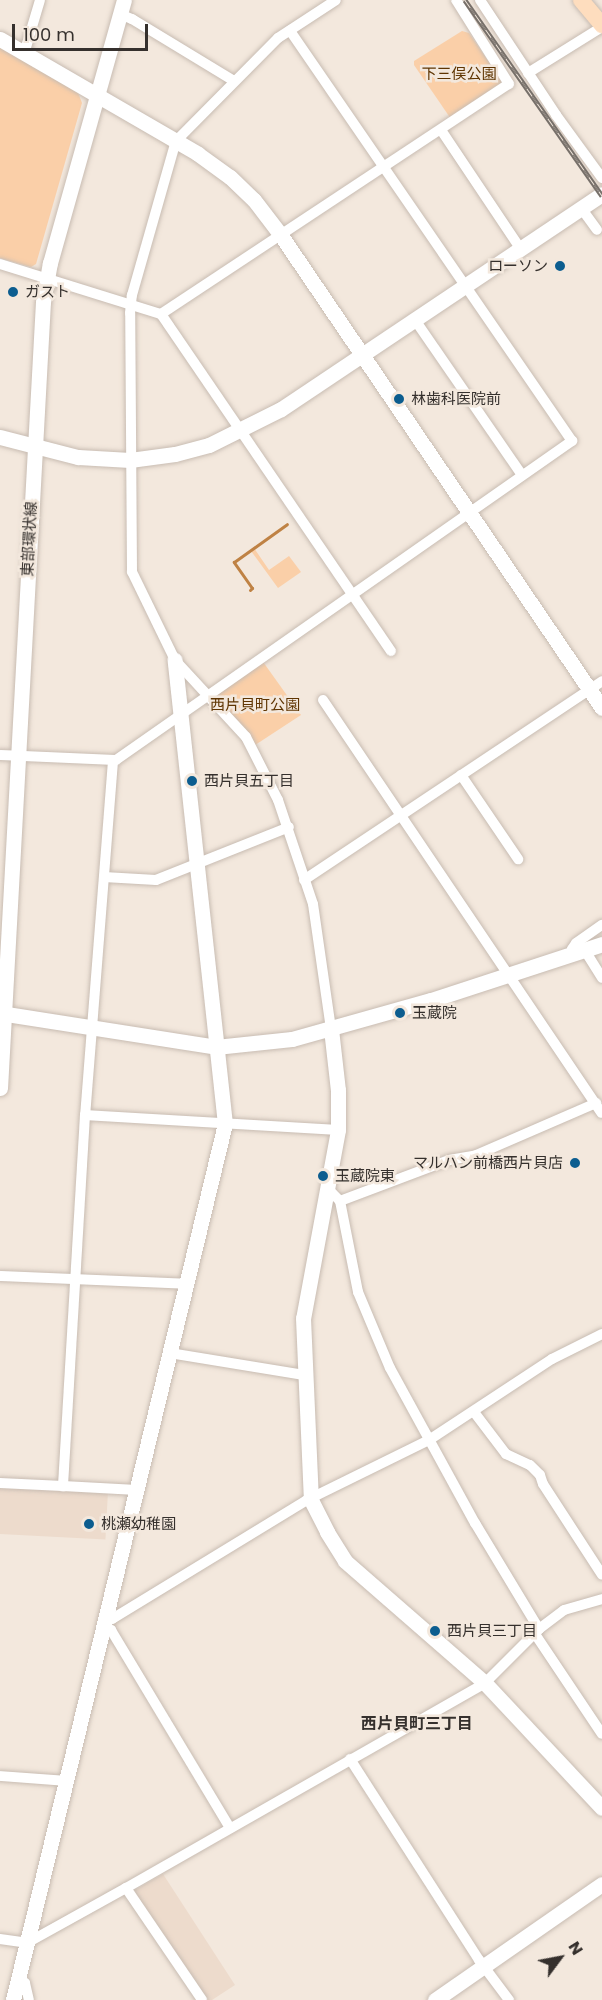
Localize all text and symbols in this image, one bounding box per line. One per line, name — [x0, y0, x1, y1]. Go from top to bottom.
scale bar — [15, 12, 152, 50]
text: 100 m — [23, 22, 75, 47]
park label: 下三俣公園 — [422, 65, 496, 83]
place label: ローソン — [488, 257, 548, 275]
marker: ローソン — [553, 259, 567, 273]
place label: ガスト — [25, 283, 70, 301]
marker: ガスト — [6, 285, 20, 299]
place label: 林歯科医院前 — [411, 390, 501, 408]
marker: 林歯科医院前 — [392, 392, 406, 406]
street label: 東部環状線 — [18, 501, 40, 577]
park label: 西片貝町公園 — [210, 696, 300, 714]
place label: 西片貝五丁目 — [204, 772, 294, 790]
marker: 西片貝五丁目 — [185, 774, 199, 788]
place label: 玉蔵院 — [412, 1004, 457, 1022]
marker: 玉蔵院 — [393, 1006, 407, 1020]
place label: マルハン前橋西片貝店 — [413, 1154, 563, 1172]
marker: マルハン前橋西片貝店 — [568, 1156, 582, 1170]
place label: 玉蔵院東 — [335, 1167, 395, 1185]
marker: 玉蔵院東 — [316, 1169, 330, 1183]
place label: 桃瀬幼稚園 — [101, 1515, 176, 1533]
marker: 桃瀬幼稚園 — [82, 1517, 96, 1531]
place label: 西片貝三丁目 — [447, 1622, 537, 1640]
marker: 西片貝三丁目 — [428, 1624, 442, 1638]
district label: 西片貝町三丁目 — [361, 1714, 473, 1734]
north arrow — [530, 1928, 590, 1988]
text: N — [563, 1937, 589, 1959]

